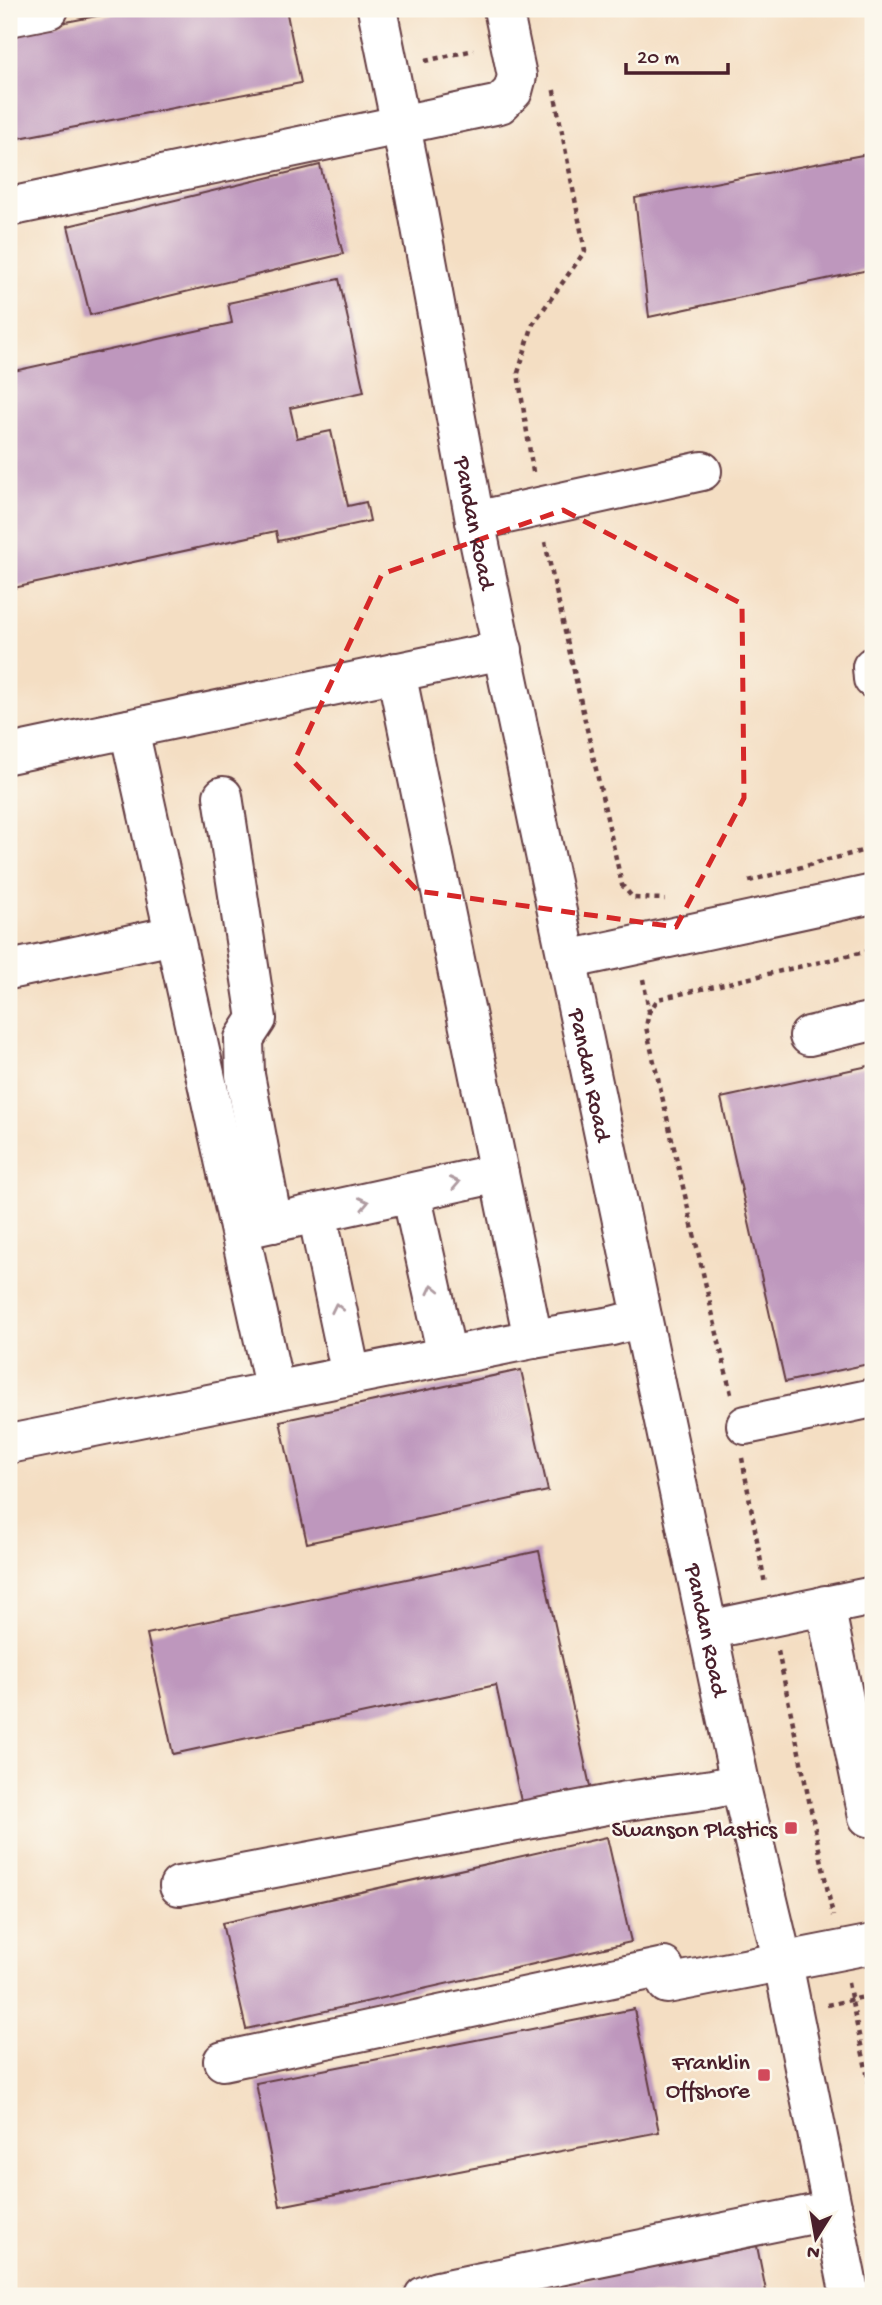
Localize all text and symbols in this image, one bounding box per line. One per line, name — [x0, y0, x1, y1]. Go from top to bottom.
scale bar — [626, 32, 728, 76]
text: 20 m — [637, 47, 679, 72]
street label: Pandan Road — [445, 453, 500, 594]
street label: Pandan Road — [560, 1005, 616, 1146]
one-way arrow — [449, 1177, 461, 1191]
one-way arrow — [358, 1196, 370, 1211]
one-way arrow — [426, 1283, 441, 1295]
one-way arrow — [331, 1302, 346, 1314]
street label: Pandan Road — [676, 1560, 733, 1701]
place label: Swanson Plastics — [611, 1817, 778, 1846]
marker: Swanson Plastics — [783, 1820, 799, 1836]
place label: Franklin Offshore — [666, 2050, 751, 2107]
marker: Franklin Offshore — [756, 2067, 772, 2083]
north arrow — [780, 2204, 850, 2274]
text: N — [805, 2239, 822, 2264]

